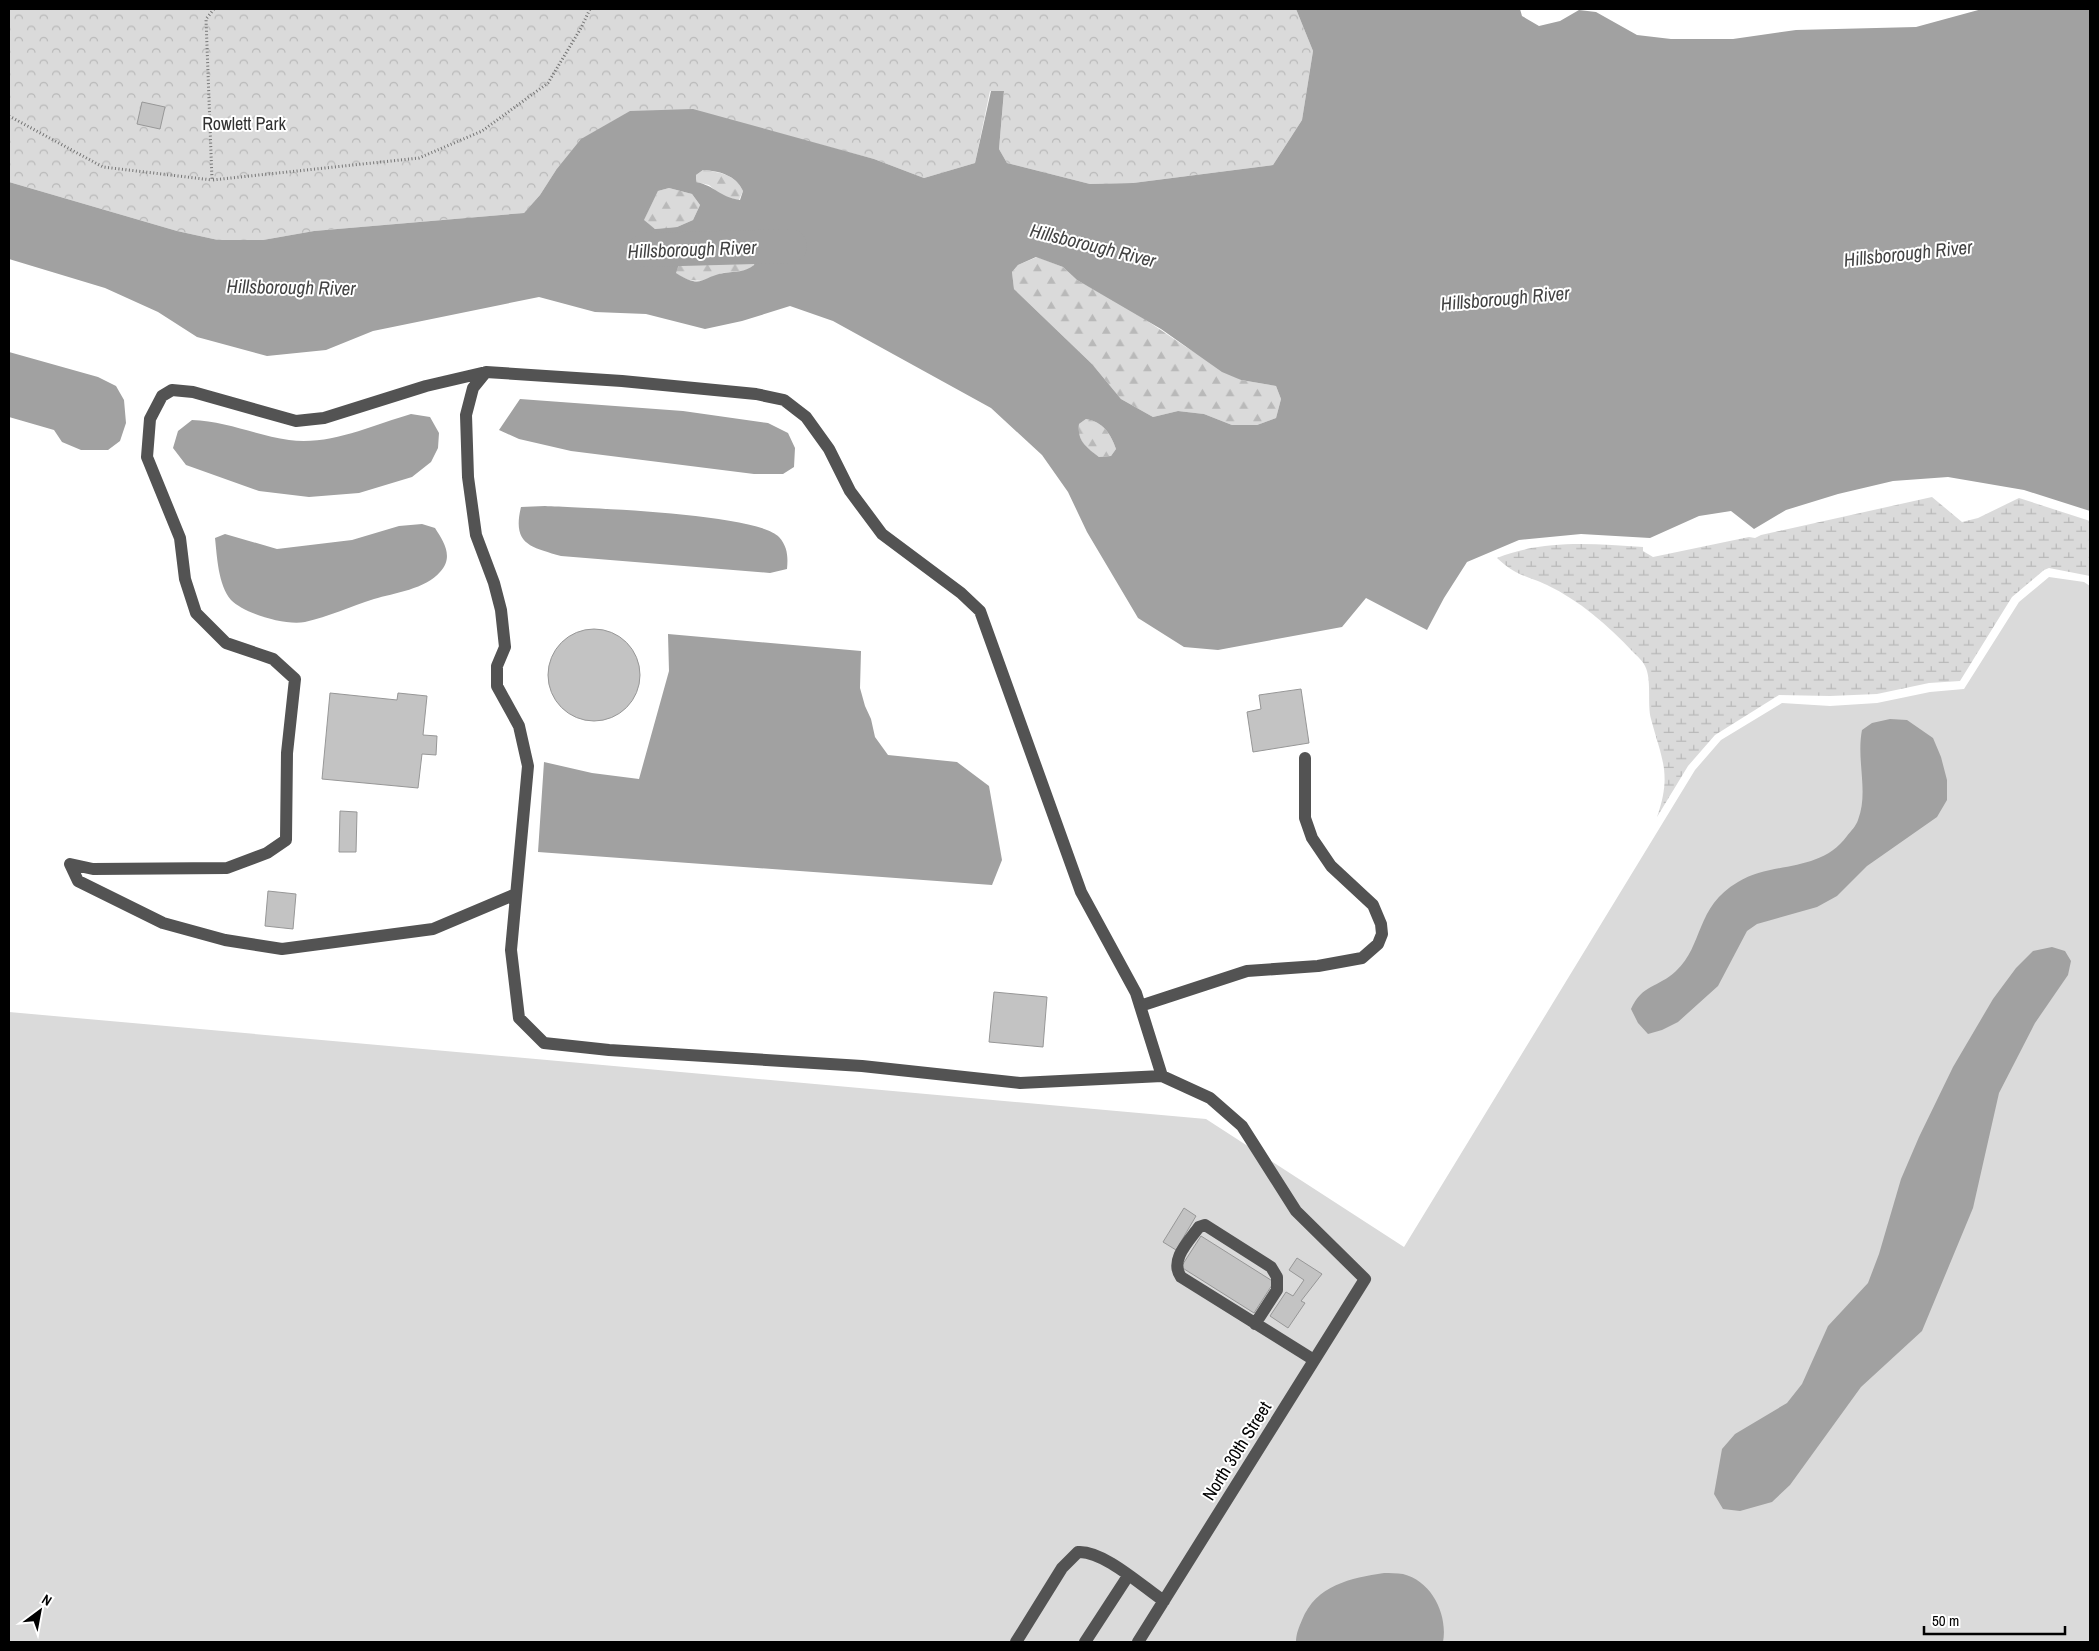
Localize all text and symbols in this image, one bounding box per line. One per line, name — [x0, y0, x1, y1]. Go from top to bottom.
park label: Rowlett Park — [202, 111, 286, 136]
water label: Hillsborough River — [1027, 217, 1160, 273]
water label: Hillsborough River — [1842, 233, 1974, 273]
water label: Hillsborough River — [627, 234, 758, 264]
water label: Hillsborough River — [226, 273, 357, 301]
water label: Hillsborough River — [1440, 279, 1571, 317]
street label: North 30th Street — [1196, 1396, 1277, 1505]
north arrow — [15, 1586, 65, 1636]
text: N — [39, 1590, 55, 1610]
scale bar — [1924, 1604, 2065, 1636]
text: 50 m — [1932, 1610, 1959, 1631]

